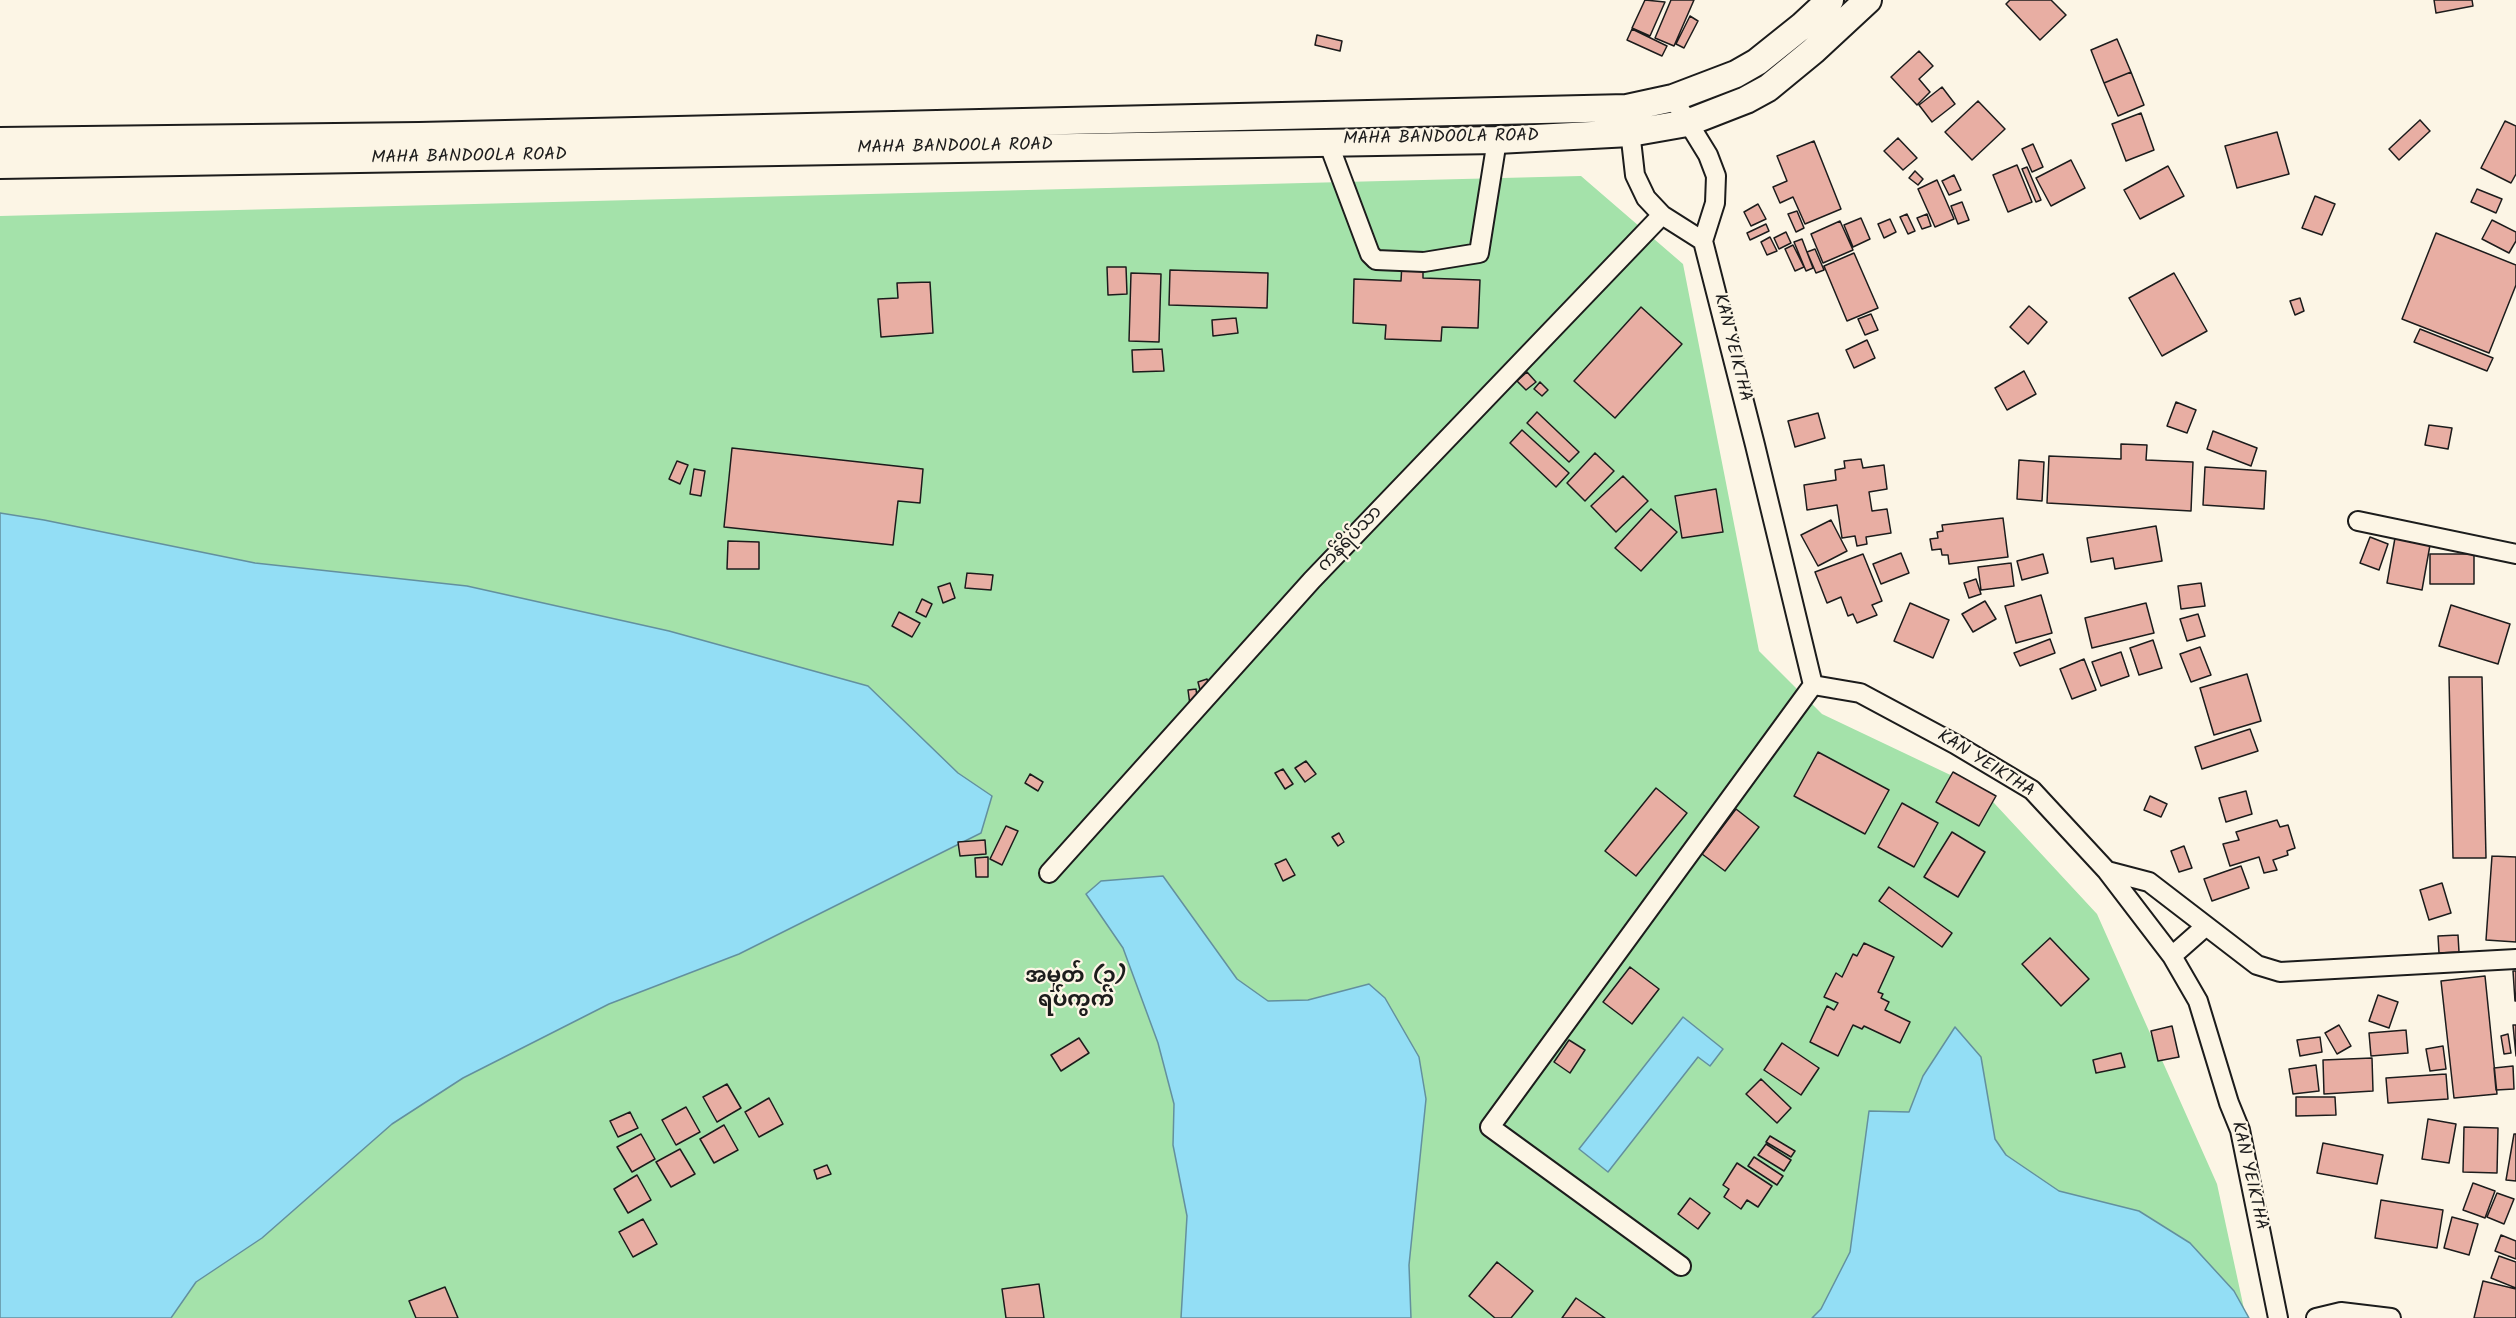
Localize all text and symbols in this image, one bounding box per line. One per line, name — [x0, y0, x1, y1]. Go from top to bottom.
street label: MAHA BANDOOLA ROAD — [1343, 126, 1539, 152]
street label: MAHA BANDOOLA ROAD — [857, 135, 1053, 161]
street label: MAHA BANDOOLA ROAD — [371, 145, 567, 171]
street label: KAN YEIKTHA — [1707, 292, 1755, 404]
street label: ကန်ရိပ်သာ — [1314, 502, 1388, 578]
street label: KAN YEIKTHA — [1932, 727, 2038, 803]
district label: အမှတ် (၃) ရပ်ကွက် — [1025, 965, 1127, 1015]
street label: KAN YEIKTHA — [2225, 1120, 2271, 1232]

